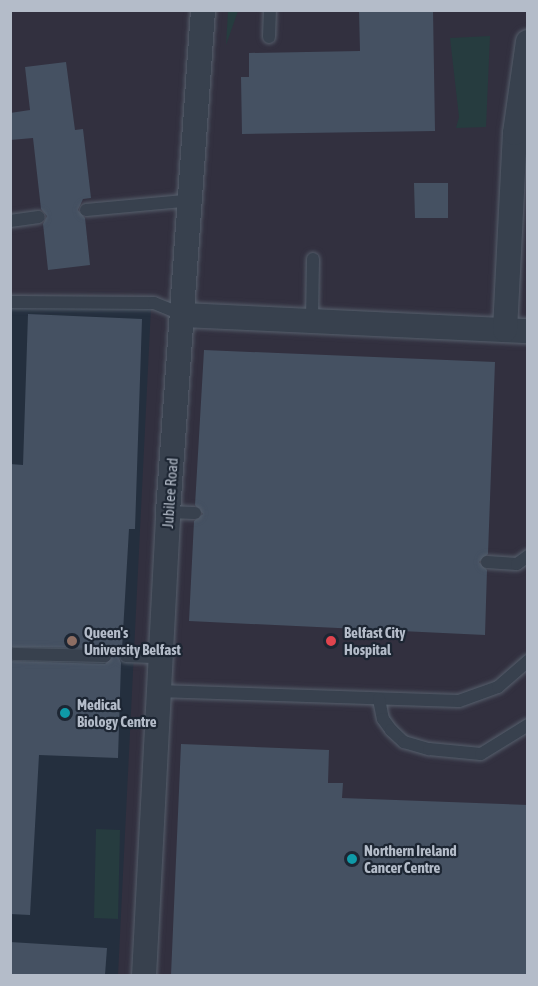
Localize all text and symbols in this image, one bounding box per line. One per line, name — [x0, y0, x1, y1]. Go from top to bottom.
street label: Jubilee Road — [159, 457, 181, 529]
place label: Queen's University Belfast — [84, 623, 181, 658]
place label: Belfast City Hospital — [344, 623, 405, 658]
marker: Belfast City Hospital — [322, 632, 340, 650]
marker: Queen's University Belfast — [65, 634, 79, 648]
place label: Medical Biology Centre — [77, 695, 157, 730]
marker: Medical Biology Centre — [58, 706, 72, 720]
place label: Northern Ireland Cancer Centre — [364, 841, 457, 876]
marker: Northern Ireland Cancer Centre — [345, 852, 359, 866]

